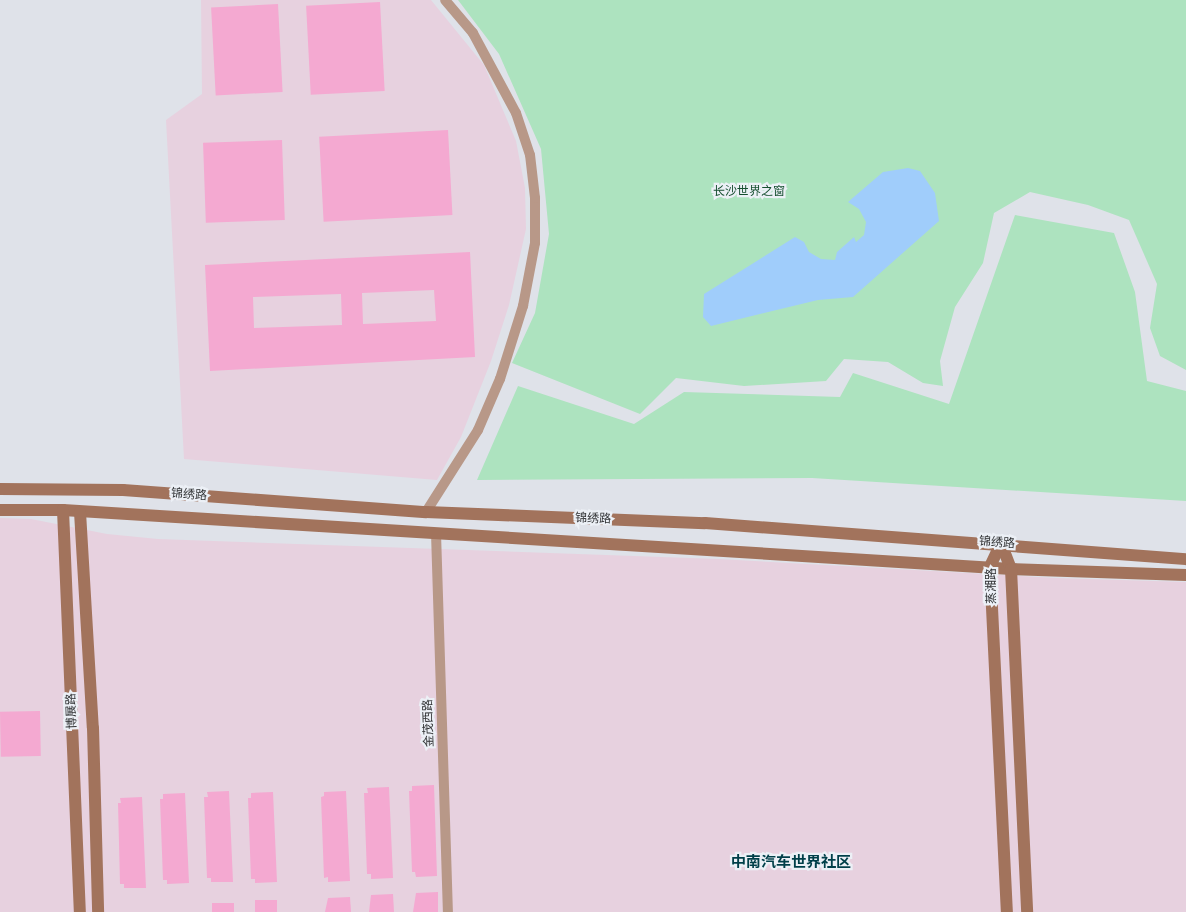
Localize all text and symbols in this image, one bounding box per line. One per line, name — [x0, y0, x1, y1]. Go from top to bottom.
park label: 长沙世界之窗 — [713, 185, 785, 199]
street label: 锦绣路 — [171, 487, 207, 503]
street label: 锦绣路 — [575, 511, 611, 527]
street label: 锦绣路 — [979, 535, 1015, 551]
street label: 蒸湘路 — [985, 568, 999, 604]
street label: 博展路 — [64, 693, 80, 729]
street label: 金茂西路 — [421, 699, 437, 747]
district label: 中南汽车世界社区 — [731, 853, 851, 871]

